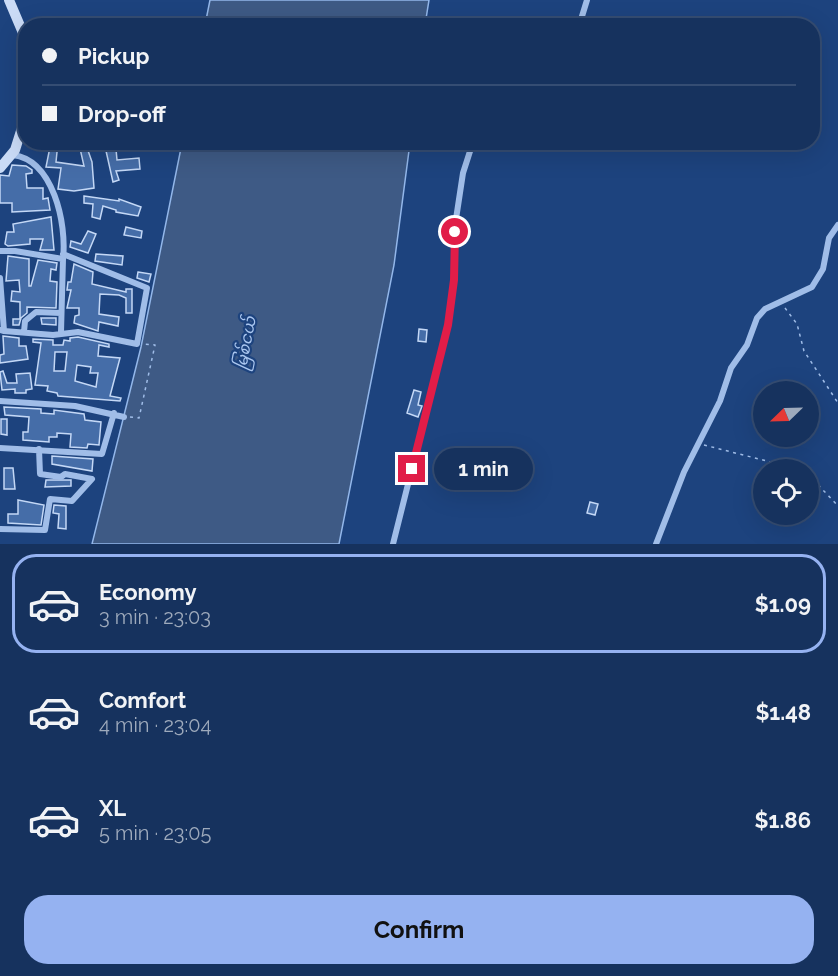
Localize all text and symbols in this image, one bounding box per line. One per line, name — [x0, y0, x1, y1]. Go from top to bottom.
text: Pickup — [78, 43, 150, 69]
text: Drop-off — [78, 101, 166, 127]
route start — [441, 218, 468, 245]
water label: မြစ်ငယ် — [229, 313, 264, 372]
north arrow — [753, 381, 819, 447]
map controls — [753, 381, 819, 525]
callout: 1 min — [433, 448, 532, 490]
route end — [398, 455, 425, 482]
text: 1 min — [458, 457, 509, 481]
button: locate — [753, 459, 819, 525]
icon: car — [27, 577, 81, 631]
text: Economy — [99, 579, 197, 605]
text: $1.09 — [755, 591, 811, 617]
text: 3 min · 23:03 — [99, 605, 211, 629]
icon: car — [27, 685, 81, 739]
text: Comfort — [99, 687, 186, 713]
text: $1.48 — [755, 699, 811, 725]
text: 4 min · 23:04 — [99, 713, 211, 737]
icon: car — [27, 793, 81, 847]
text: XL — [99, 795, 126, 821]
text: $1.86 — [755, 807, 811, 833]
text: 5 min · 23:05 — [99, 821, 211, 845]
button: Confirm — [24, 895, 814, 964]

